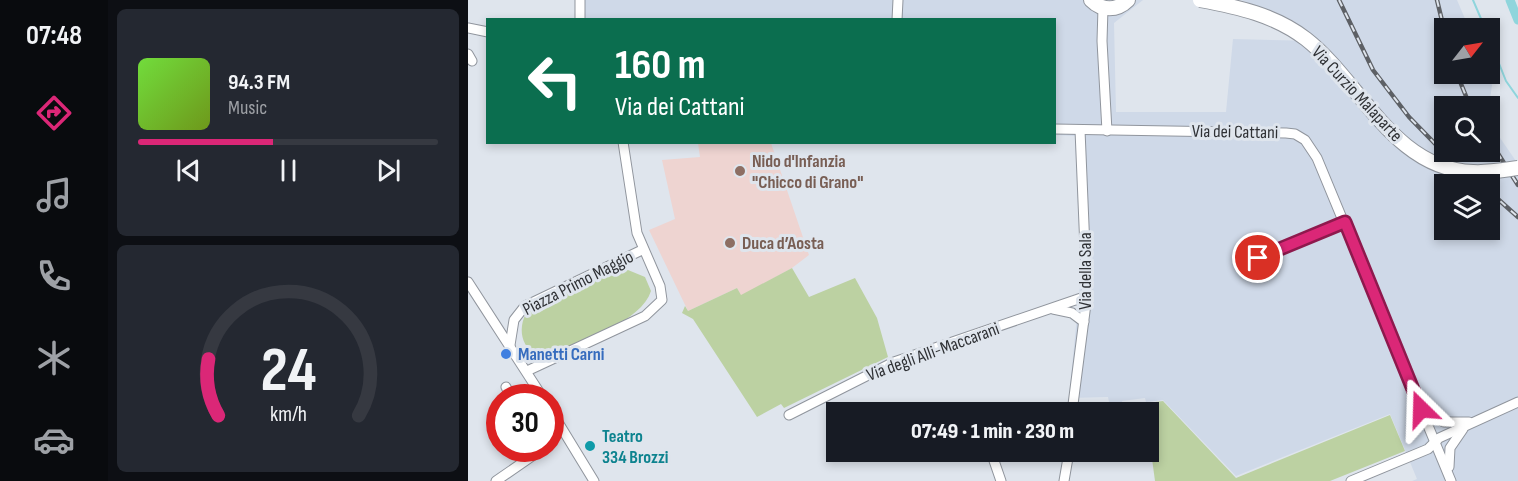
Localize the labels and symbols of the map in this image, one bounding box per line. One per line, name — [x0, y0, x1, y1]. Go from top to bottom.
north arrow — [1434, 18, 1500, 84]
street label: Via Curzio Malaparte — [1307, 42, 1407, 146]
street label: Via dei Cattani — [1192, 121, 1278, 143]
place label: Nido d'Infanzia "Chicco di Grano" — [752, 151, 863, 193]
marker: Nido d'Infanzia "Chicco di Grano" — [733, 164, 747, 178]
street label: Via della Sala — [1075, 232, 1096, 310]
pin — [1232, 232, 1283, 283]
place label: Duca d’Aosta — [742, 233, 824, 254]
marker: Duca d’Aosta — [723, 236, 737, 250]
street label: Piazza Primo Maggio — [519, 246, 637, 320]
street label: Via degli Alli-Maccarani — [864, 318, 1002, 386]
place label: Manetti Carni — [518, 344, 604, 365]
marker: Manetti Carni — [499, 347, 513, 361]
position arrow — [1389, 377, 1453, 441]
speed limit sign: 30 — [486, 384, 564, 462]
place label: Teatro 334 Brozzi — [602, 426, 669, 468]
marker: Teatro 334 Brozzi — [583, 439, 597, 453]

